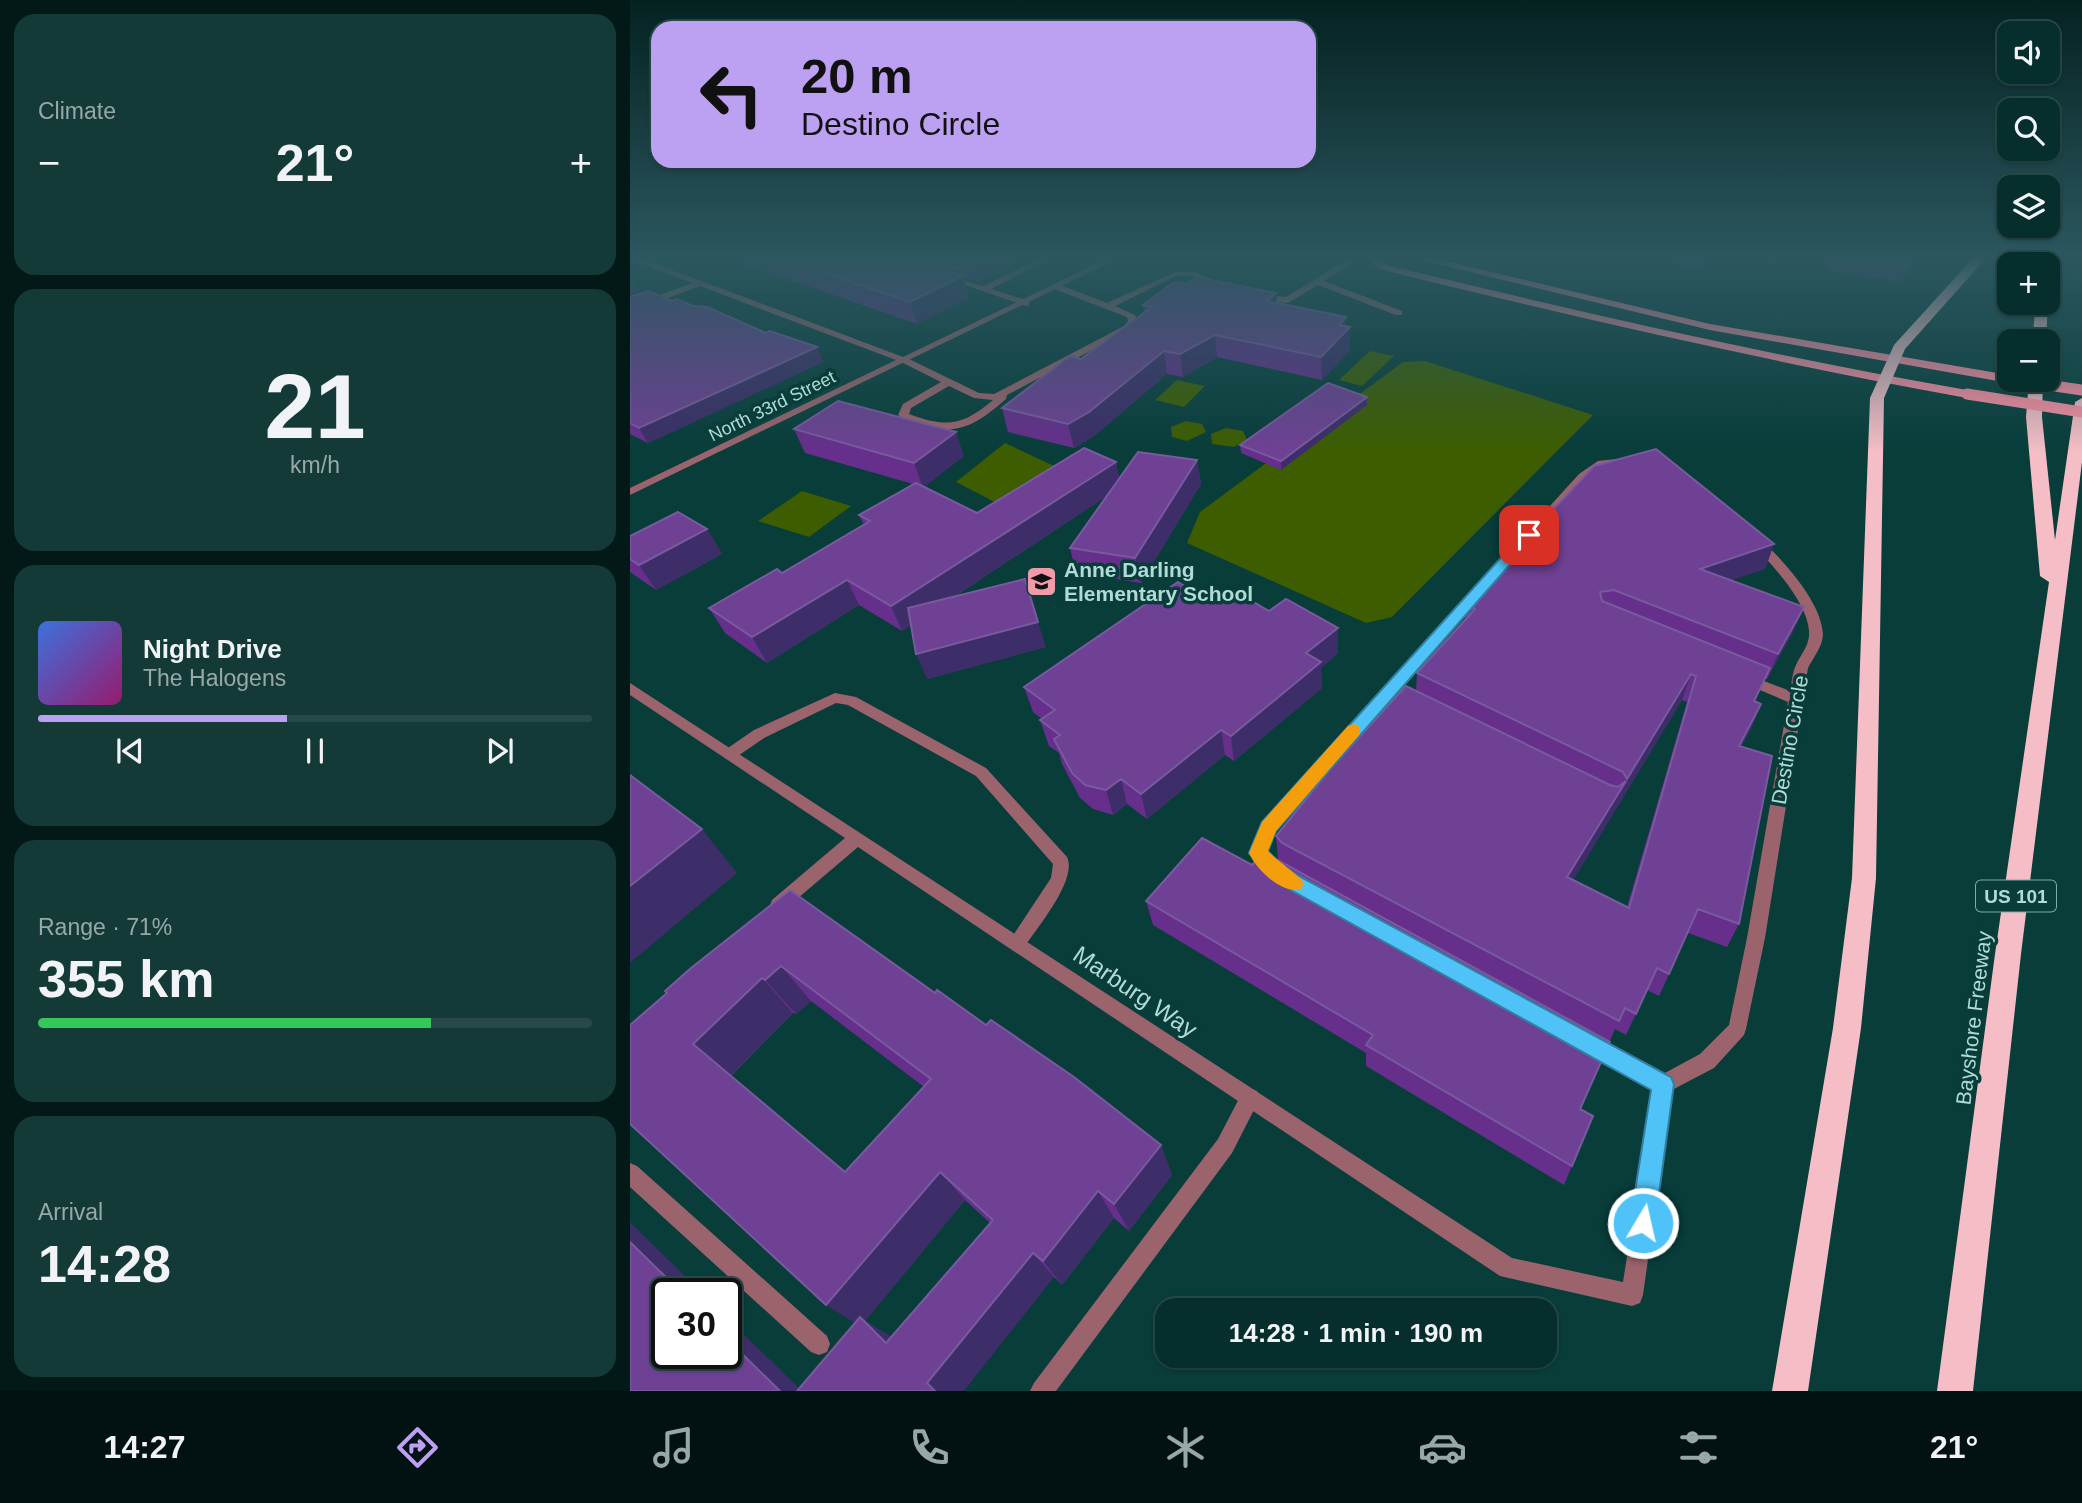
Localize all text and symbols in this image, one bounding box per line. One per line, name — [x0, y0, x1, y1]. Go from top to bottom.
map controls — [1997, 21, 2060, 392]
button: sound — [1997, 21, 2060, 84]
icon: left — [686, 49, 777, 140]
text: 20 m — [801, 49, 913, 103]
text: Climate — [38, 98, 116, 124]
button: search — [1997, 98, 2060, 161]
text: Destino Circle — [801, 106, 1000, 142]
text: 21° — [276, 134, 354, 192]
text: − — [38, 142, 60, 184]
text: + — [570, 142, 592, 184]
button: layers — [1997, 175, 2060, 238]
button: + — [1997, 252, 2060, 315]
button: − — [1997, 329, 2060, 392]
text: 21 — [264, 356, 366, 457]
street label: North 33rd Street — [706, 367, 838, 445]
text: km/h — [290, 452, 340, 478]
pin — [1499, 505, 1559, 565]
icon: arrive — [1510, 516, 1548, 554]
place label: Anne Darling Elementary School — [1064, 558, 1253, 605]
school or university icon: Anne Darling Elementary School — [1024, 565, 1058, 599]
text: Night Drive — [143, 634, 282, 664]
text: The Halogens — [143, 665, 286, 691]
street label: Destino Circle — [1767, 674, 1812, 806]
icon: previous — [111, 732, 149, 770]
icon: pause — [296, 732, 334, 770]
icon: next — [481, 732, 519, 770]
road number: US 101 — [1976, 880, 2056, 912]
text: Range · 71% — [38, 914, 172, 940]
street label: Bayshore Freeway — [1951, 929, 1996, 1106]
street label: Marburg Way — [1068, 940, 1202, 1043]
text: 355 km — [38, 950, 214, 1008]
position arrow — [1606, 1186, 1680, 1260]
text: Arrival — [38, 1199, 103, 1225]
text: 14:28 — [38, 1235, 171, 1293]
speed limit sign: 30 — [651, 1278, 742, 1369]
text: 14:28 · 1 min · 190 m — [1229, 1318, 1483, 1348]
icon: directions — [393, 1423, 442, 1472]
icon: music — [649, 1423, 698, 1472]
icon: phone — [905, 1423, 954, 1472]
icon: climate — [1161, 1423, 1210, 1472]
icon: car — [1418, 1423, 1467, 1472]
icon: filters — [1674, 1423, 1723, 1472]
text: 14:27 — [104, 1429, 185, 1465]
text: 21° — [1930, 1429, 1978, 1465]

